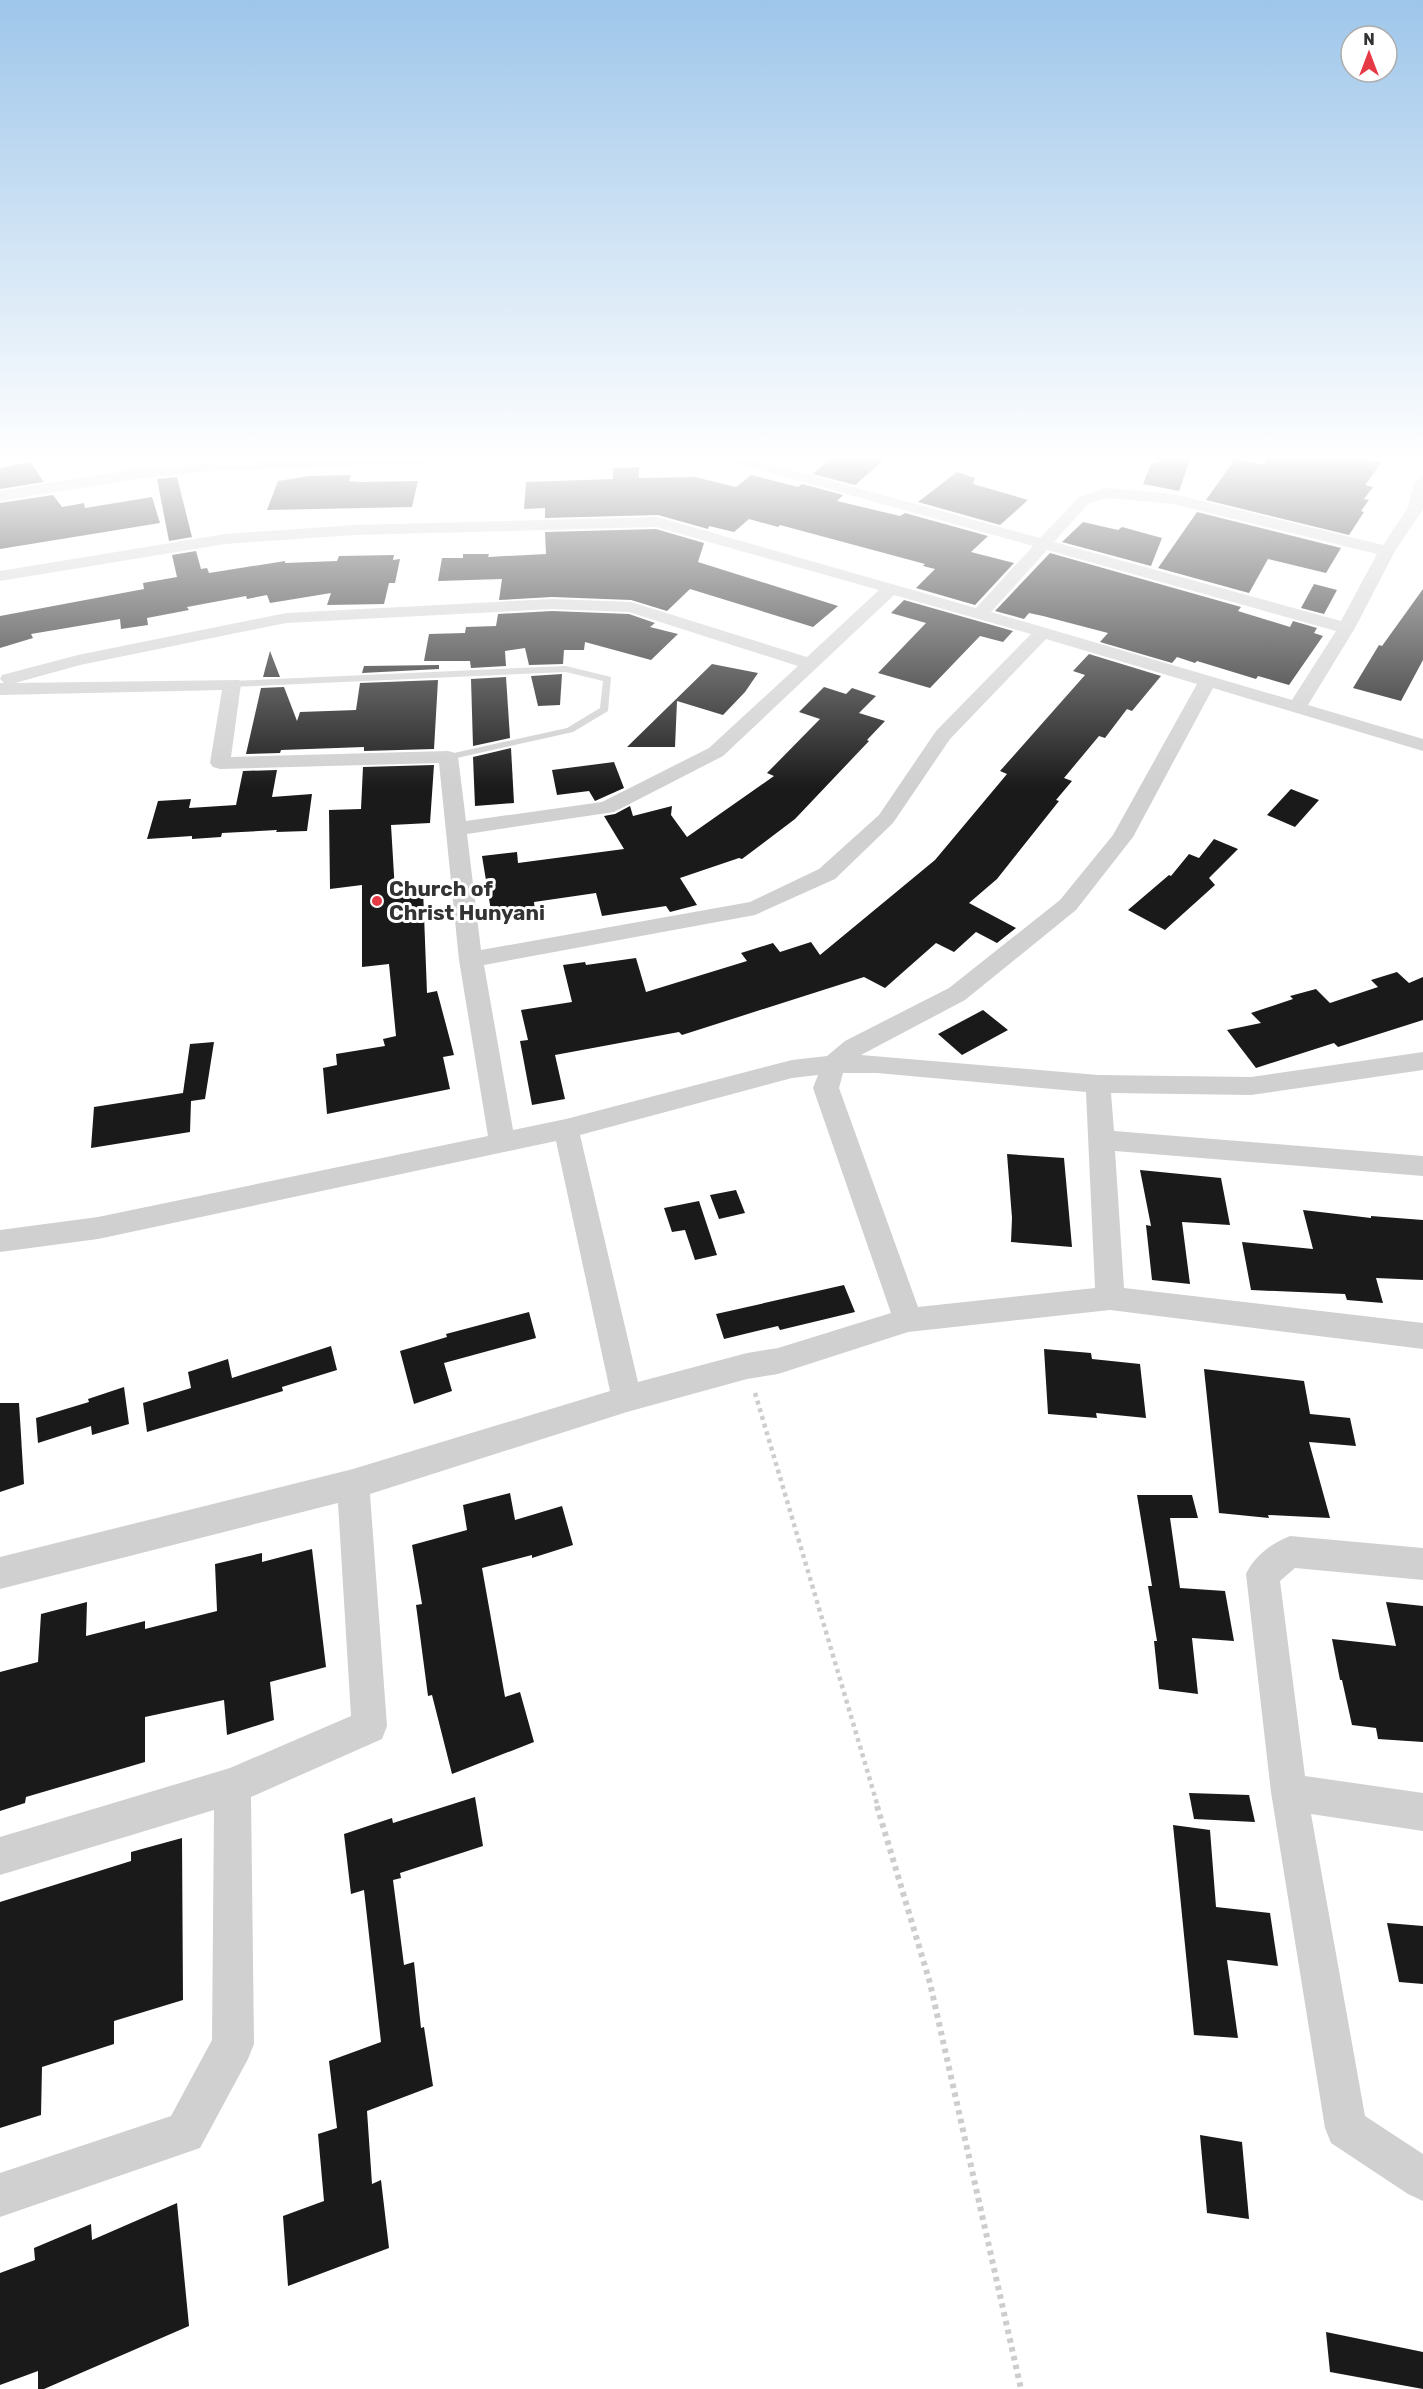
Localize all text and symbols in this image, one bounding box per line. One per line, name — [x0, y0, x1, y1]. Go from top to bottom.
north arrow — [1339, 24, 1399, 84]
text: N — [1363, 30, 1375, 49]
place label: Church of Christ Hunyani — [389, 876, 545, 925]
marker: Church of Christ Hunyani — [370, 894, 384, 908]

